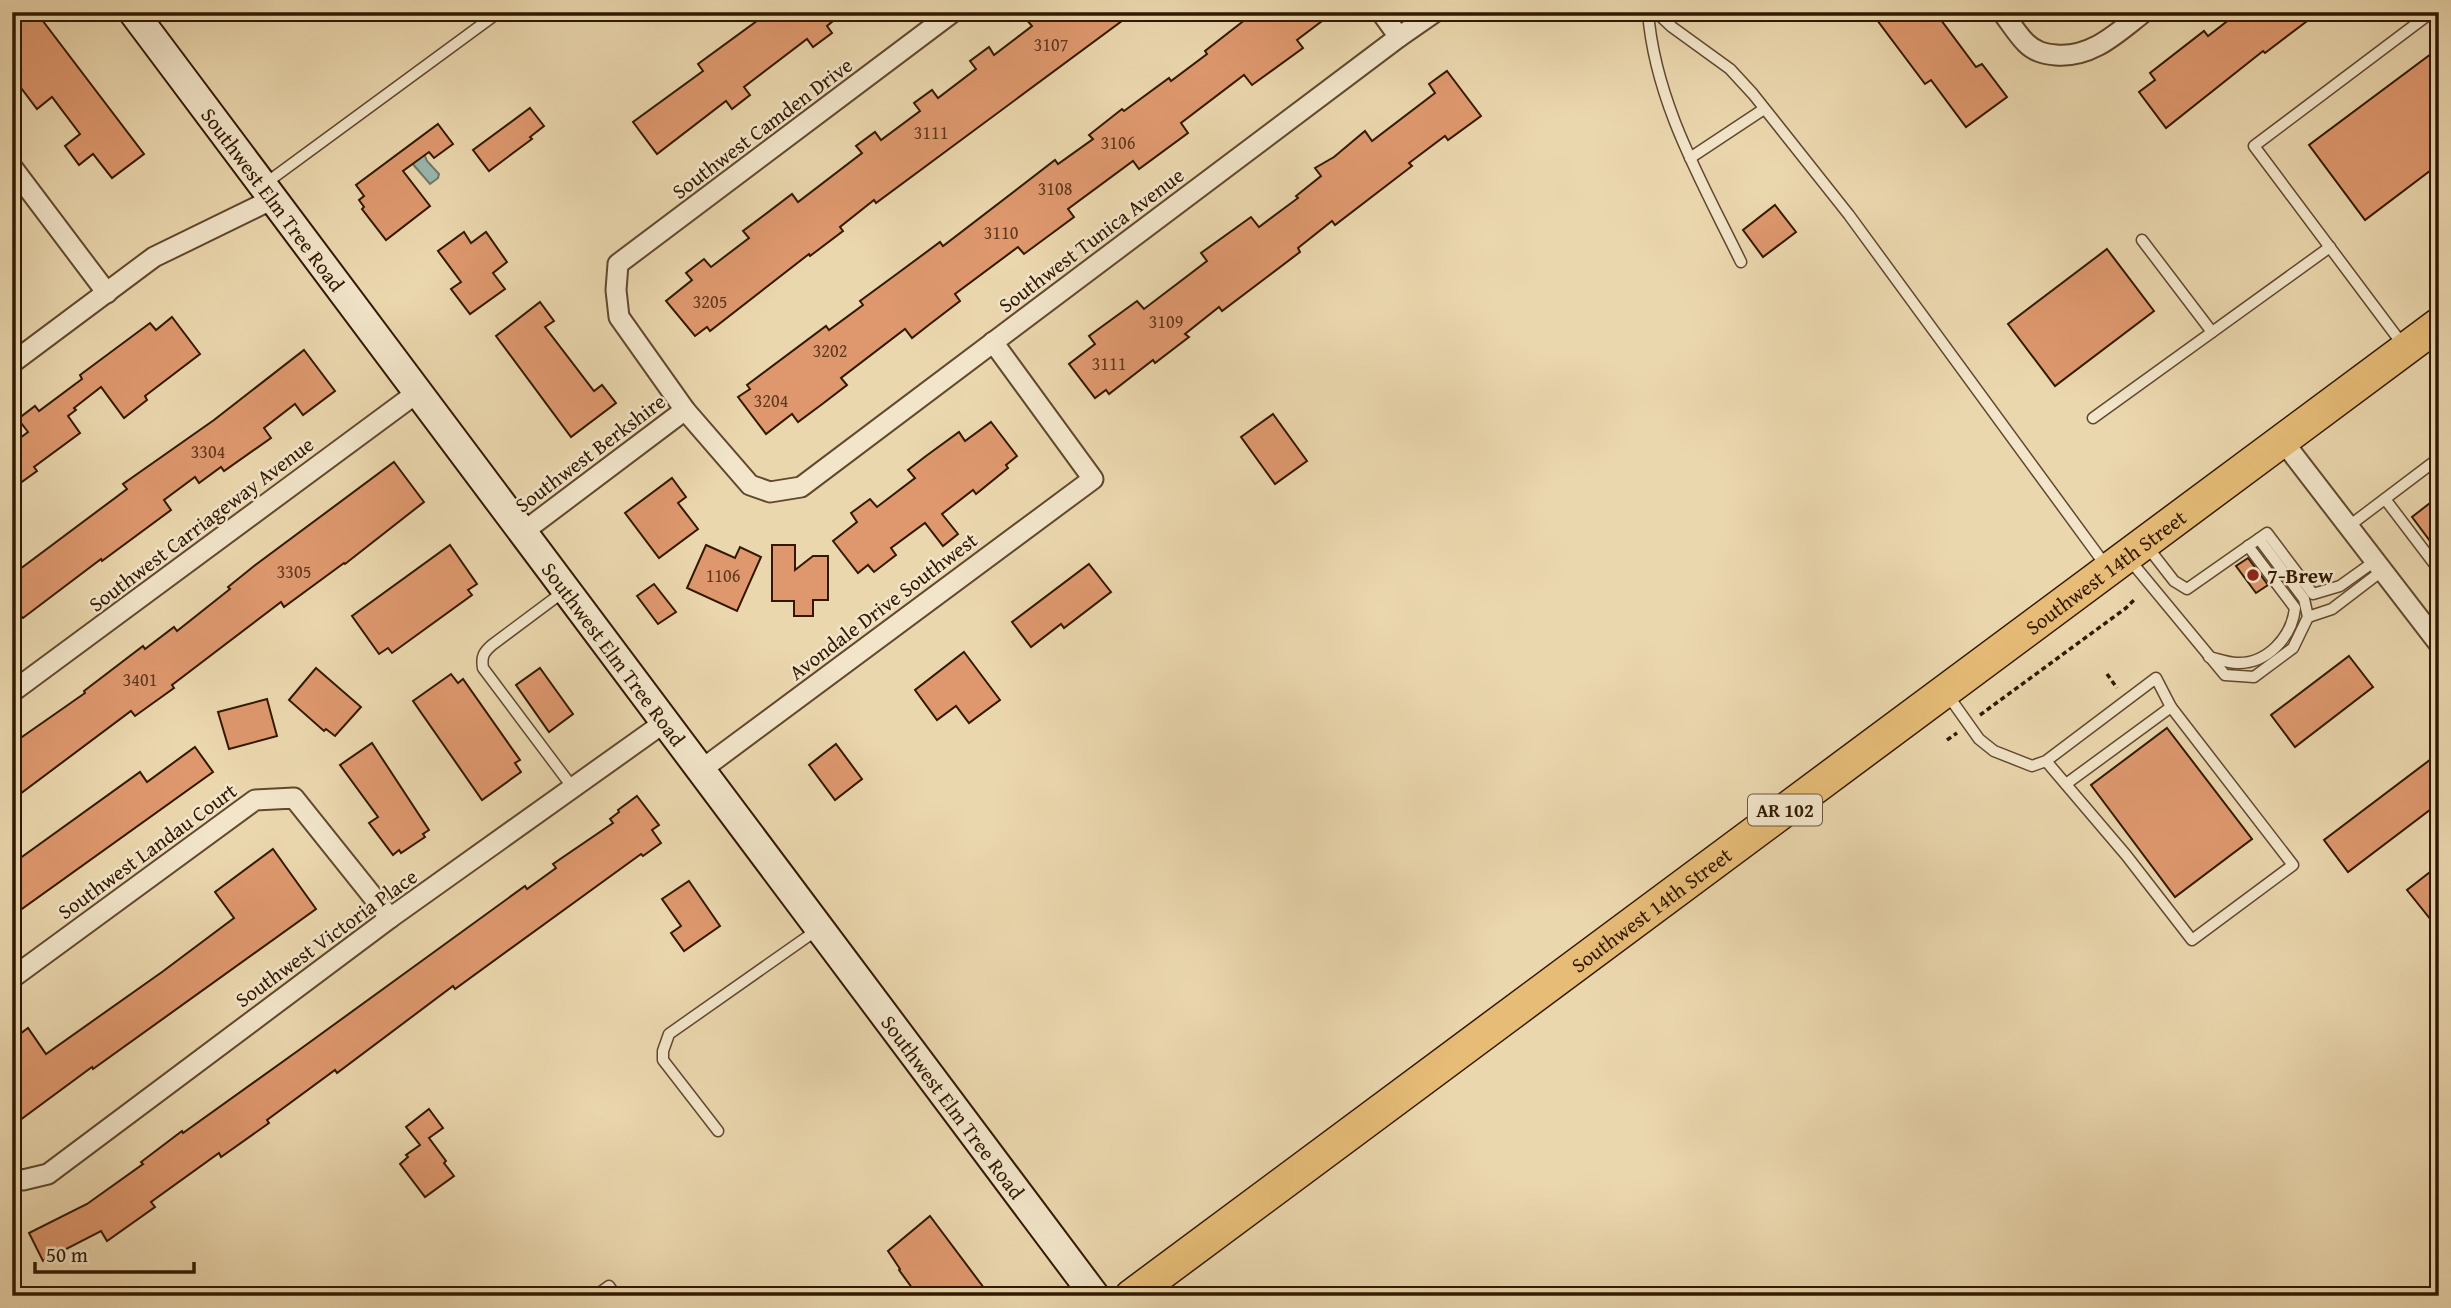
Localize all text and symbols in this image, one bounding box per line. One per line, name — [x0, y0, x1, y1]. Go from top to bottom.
house number: 3107 — [1034, 31, 1068, 58]
street label: Southwest Camden Drive — [665, 50, 859, 206]
street label: Southwest Elm Tree Road — [194, 101, 353, 298]
house number: 3111 — [914, 119, 948, 146]
house number: 3106 — [1101, 129, 1135, 156]
street label: Southwest Tunica Avenue — [992, 160, 1190, 320]
house number: 3108 — [1038, 175, 1072, 202]
house number: 3110 — [984, 219, 1019, 246]
house number: 3205 — [693, 288, 727, 315]
house number: 3109 — [1149, 308, 1183, 335]
house number: 3202 — [813, 337, 847, 364]
house number: 3111 — [1092, 350, 1126, 377]
street label: Southwest Berkshire — [508, 386, 672, 520]
house number: 3204 — [754, 387, 788, 414]
street label: Southwest Carriageway Avenue — [82, 429, 320, 619]
house number: 3304 — [191, 438, 225, 465]
street label: Southwest 14th Street — [2018, 501, 2193, 642]
street label: Avondale Drive Southwest — [782, 524, 984, 687]
street label: Southwest Elm Tree Road — [535, 555, 694, 753]
house number: 3305 — [277, 558, 311, 585]
place label: 7-Brew — [2267, 560, 2334, 591]
house number: 1106 — [706, 562, 740, 589]
marker: 7-Brew — [2245, 567, 2261, 583]
house number: 3401 — [123, 666, 157, 693]
street label: Southwest Landau Court — [51, 775, 244, 927]
road number: AR 102 — [1748, 794, 1822, 825]
street label: Southwest 14th Street — [1564, 839, 1739, 980]
street label: Southwest Victoria Place — [228, 861, 424, 1015]
street label: Southwest Elm Tree Road — [874, 1008, 1033, 1206]
scale bar — [35, 1231, 194, 1275]
text: 50 m — [46, 1239, 88, 1270]

